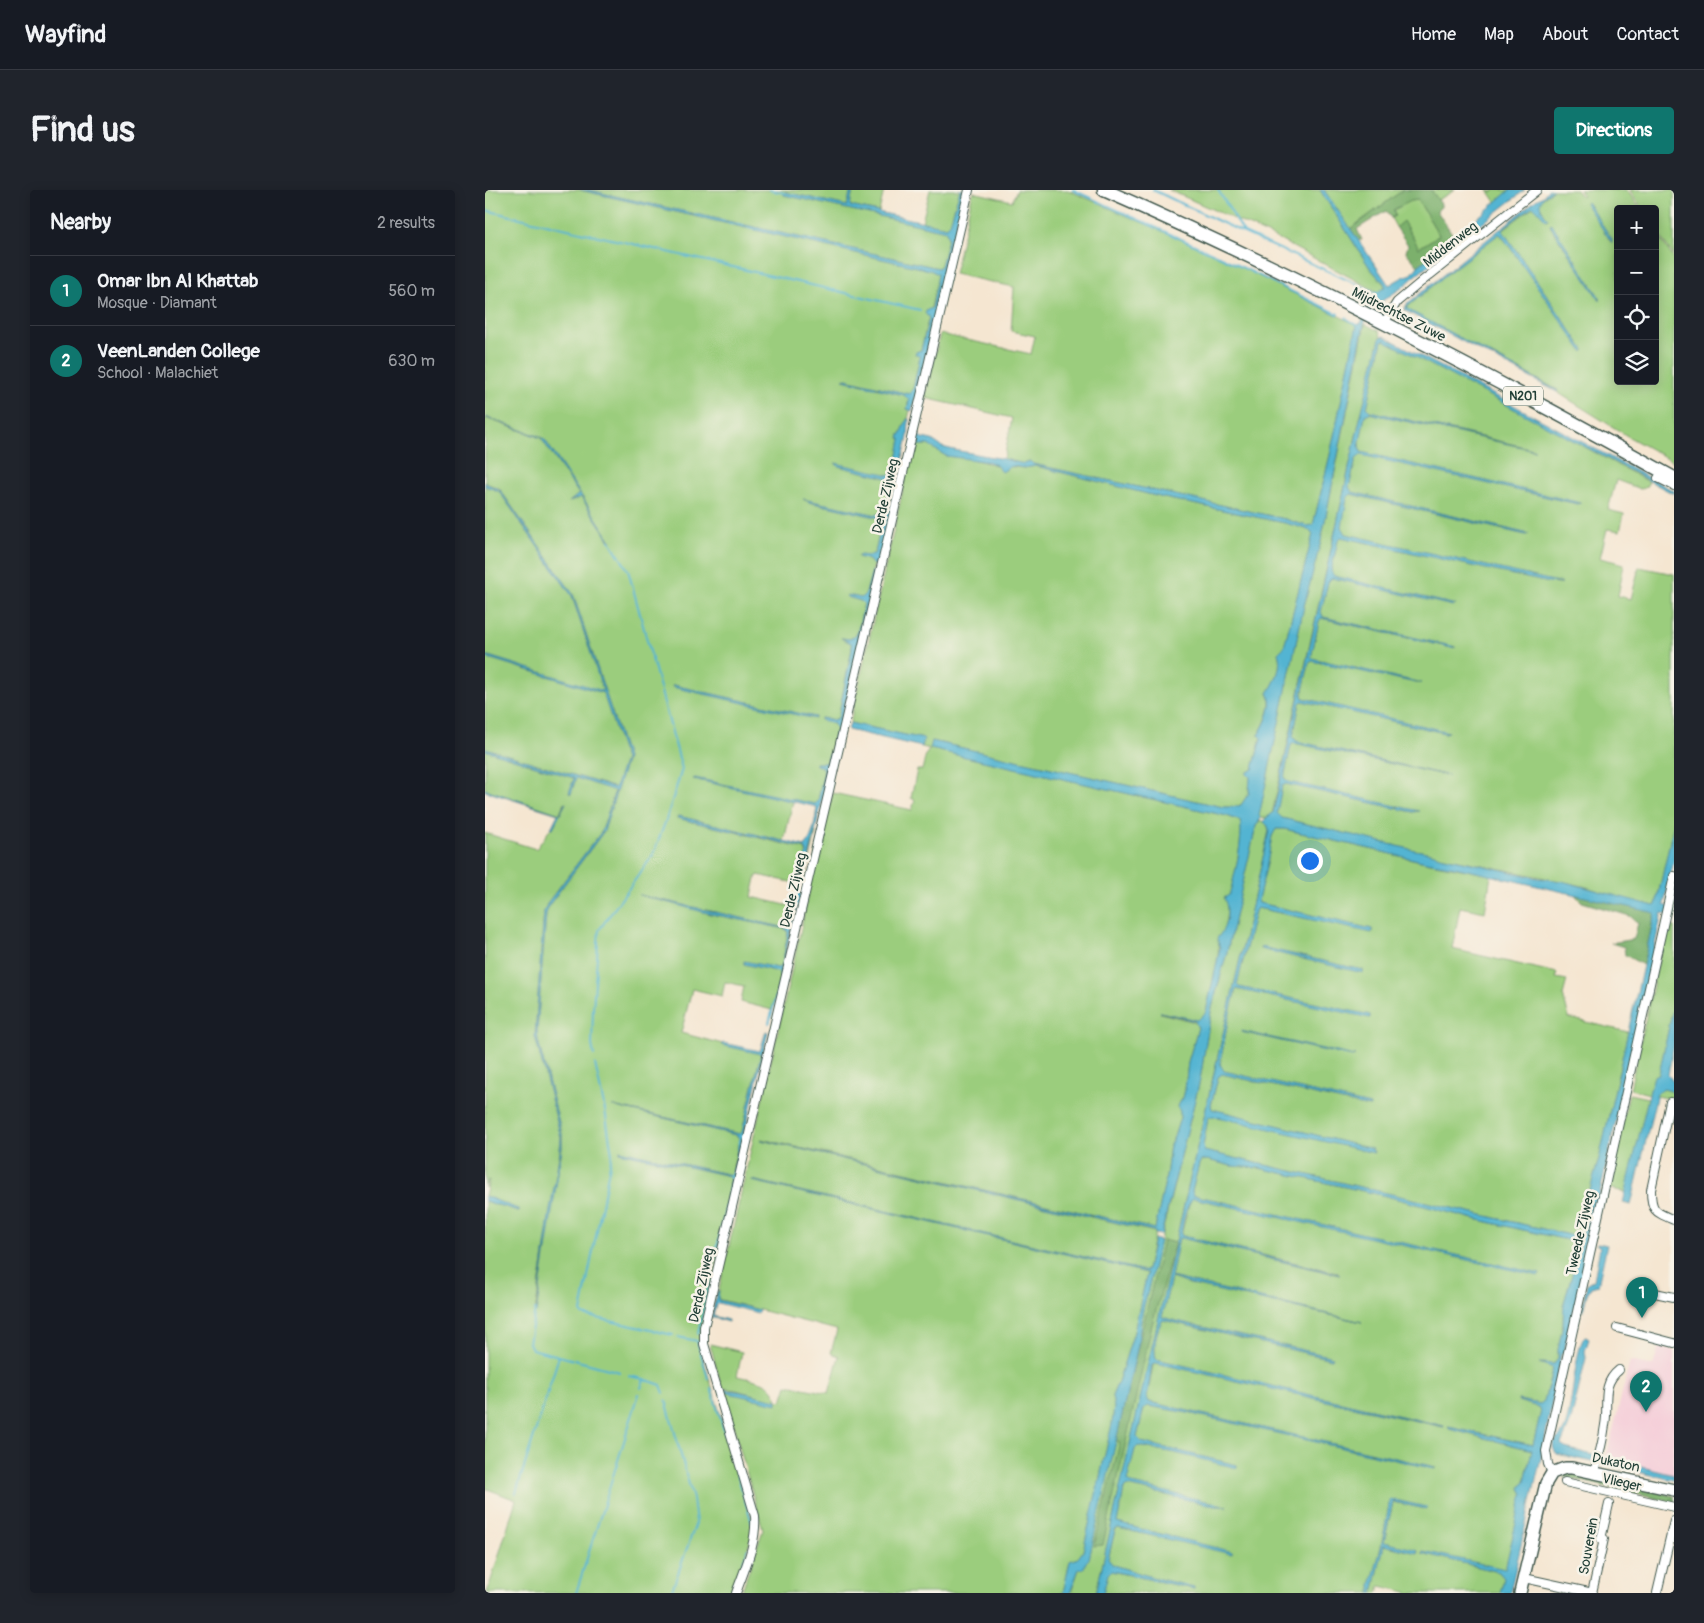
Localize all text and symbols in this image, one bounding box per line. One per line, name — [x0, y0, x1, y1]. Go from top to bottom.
text: Wayfind — [25, 20, 106, 49]
text: Home — [1411, 23, 1456, 46]
text: Map — [1484, 23, 1514, 46]
text: About — [1542, 23, 1588, 46]
text: Contact — [1616, 23, 1679, 46]
button: Directions — [1554, 107, 1674, 154]
text: Find us — [30, 108, 135, 152]
map controls — [1614, 205, 1659, 385]
button: + — [1614, 205, 1659, 250]
text: Nearby — [50, 209, 111, 236]
text: 2 results — [377, 213, 435, 233]
street label: Middenweg — [1420, 218, 1481, 271]
button: − — [1614, 250, 1659, 295]
text: Omar Ibn Al Khattab — [97, 269, 258, 293]
text: 1 — [63, 281, 69, 301]
text: 560 m — [388, 281, 435, 301]
street label: Mijdrechtse Zuwe — [1349, 283, 1449, 345]
text: Mosque · Diamant — [97, 293, 217, 313]
button: locate — [1614, 295, 1659, 340]
text: VeenLanden College — [97, 339, 260, 363]
button: layers — [1614, 340, 1659, 385]
text: 2 — [62, 351, 70, 371]
text: 630 m — [388, 351, 435, 371]
text: School · Malachiet — [97, 363, 218, 383]
road number: N201 — [1503, 387, 1543, 406]
street label: Derde Zijweg — [869, 457, 902, 535]
your location — [1297, 848, 1323, 874]
street label: Derde Zijweg — [777, 851, 810, 929]
street label: Tweede Zijweg — [1562, 1189, 1598, 1277]
street label: Derde Zijweg — [685, 1246, 718, 1324]
pin: 1 — [1626, 1277, 1658, 1318]
pin: 2 — [1630, 1371, 1662, 1412]
street label: Dukaton — [1590, 1449, 1641, 1476]
street label: Vlieger — [1600, 1470, 1643, 1495]
street label: Souverein — [1575, 1516, 1602, 1576]

